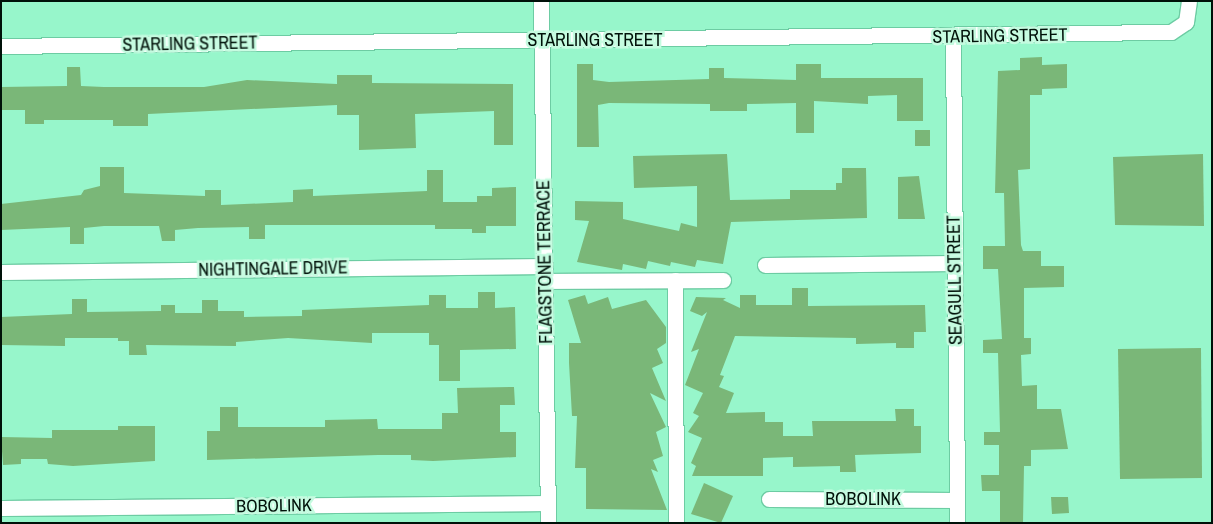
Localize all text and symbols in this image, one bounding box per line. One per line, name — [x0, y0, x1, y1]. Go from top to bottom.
street label: STARLING STREET — [932, 24, 1068, 48]
street label: STARLING STREET — [527, 29, 663, 51]
street label: STARLING STREET — [122, 32, 258, 56]
street label: FLAGSTONE TERRACE — [533, 180, 557, 344]
street label: SEAGULL STREET — [943, 215, 967, 345]
street label: NIGHTINGALE DRIVE — [198, 257, 348, 281]
street label: BOBOLINK — [825, 488, 901, 510]
street label: BOBOLINK — [236, 495, 312, 517]

